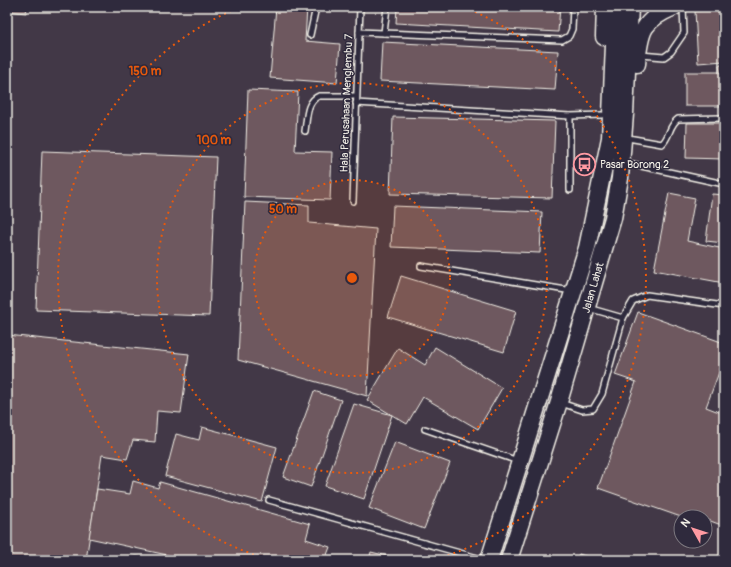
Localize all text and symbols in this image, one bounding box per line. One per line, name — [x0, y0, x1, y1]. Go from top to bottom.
street label: Hala Perusahaan Menglembu 7 — [338, 33, 355, 172]
text: 150 m — [129, 64, 162, 79]
text: 100 m — [197, 133, 232, 148]
bus stop icon: Pasar Borong 2 — [571, 151, 597, 177]
place label: Pasar Borong 2 — [600, 158, 669, 171]
text: 50 m — [269, 202, 297, 217]
street label: Jalan Lahat — [579, 260, 607, 315]
centre of rings — [345, 271, 359, 285]
north arrow — [673, 509, 713, 549]
text: N — [678, 516, 693, 530]

